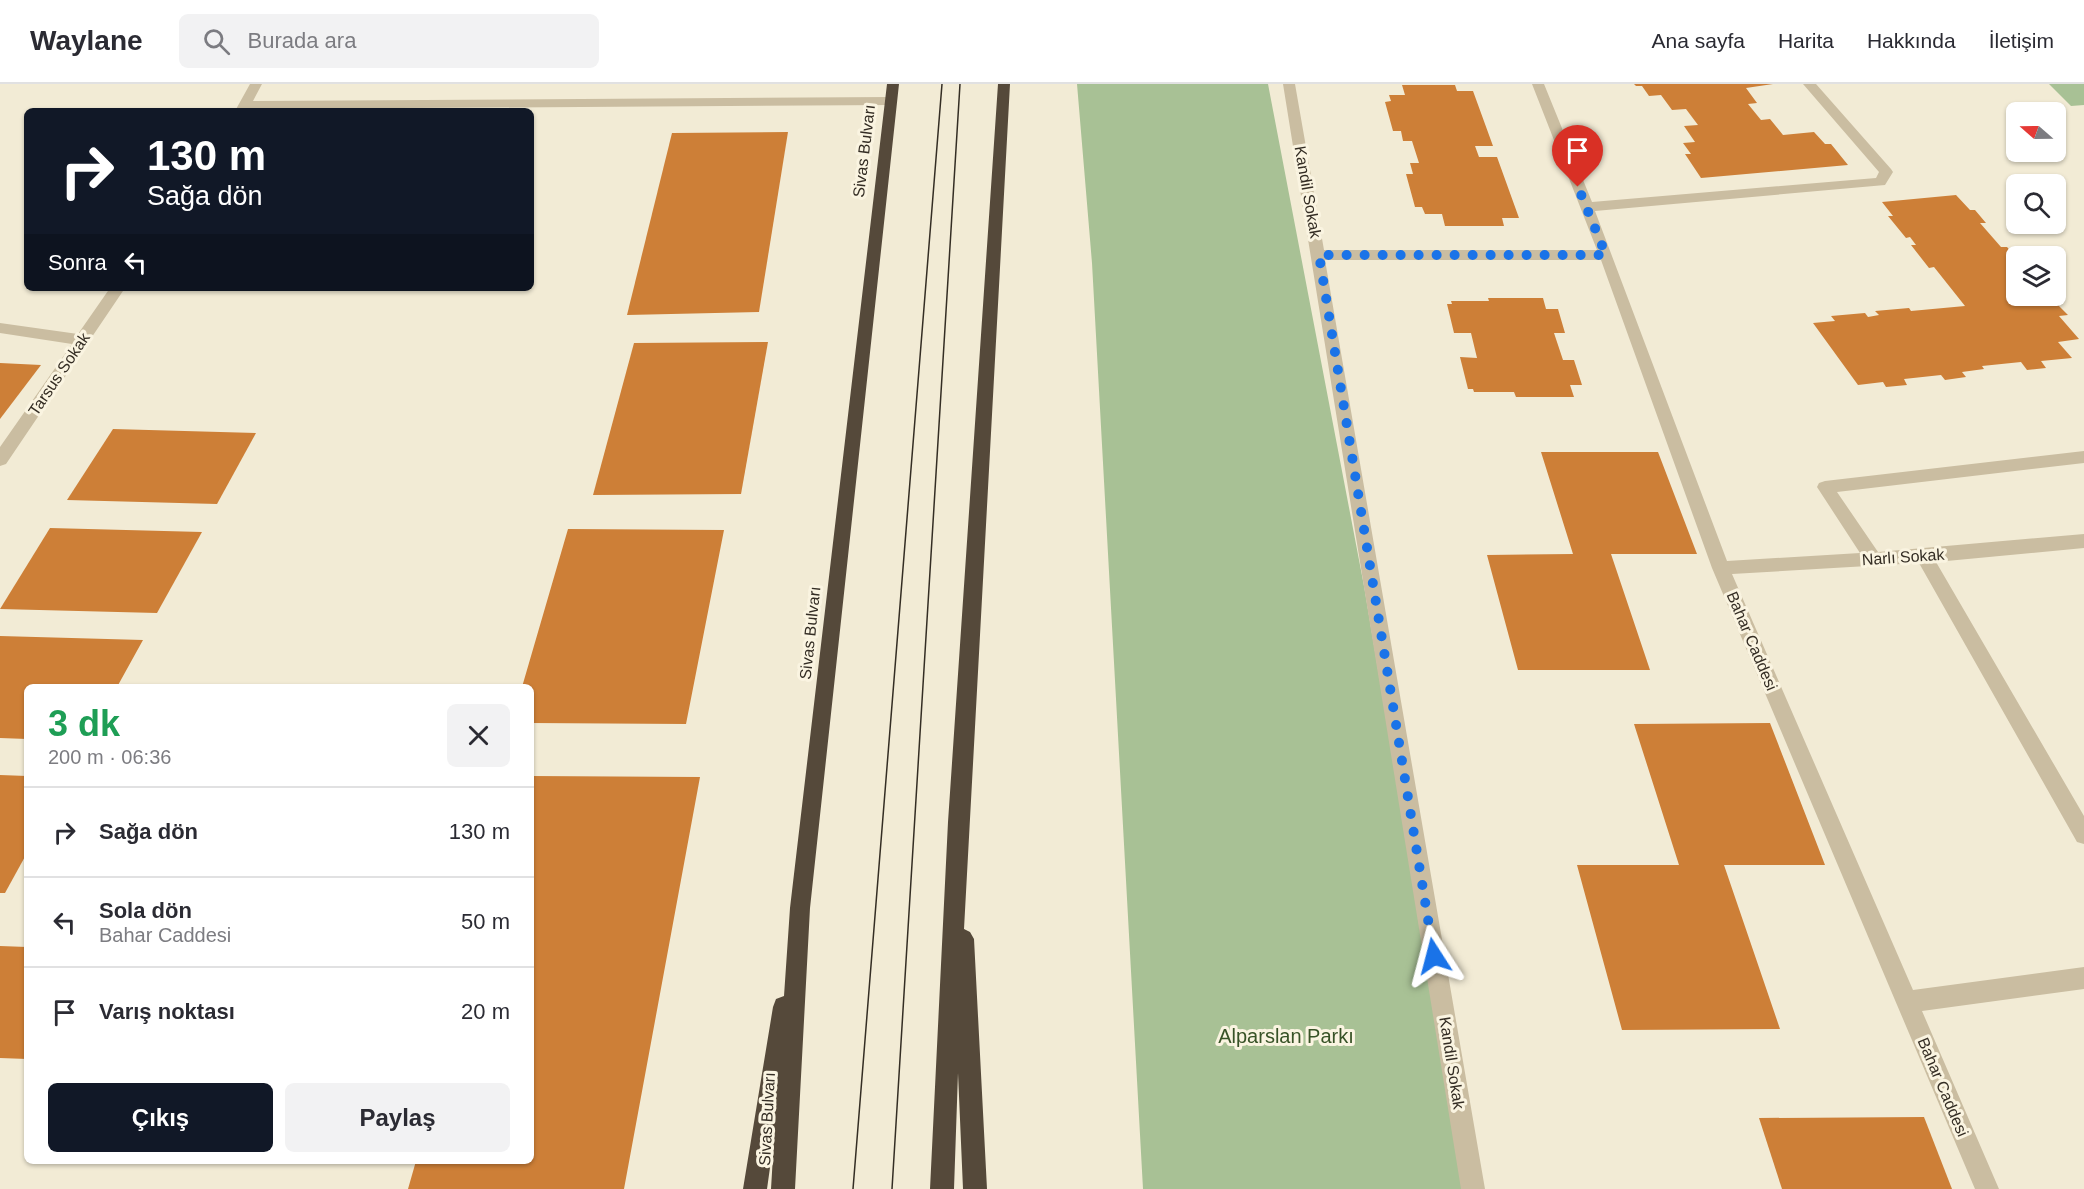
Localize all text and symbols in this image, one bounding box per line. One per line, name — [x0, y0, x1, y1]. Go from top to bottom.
search box — [179, 14, 599, 68]
text: Waylane — [30, 25, 143, 56]
icon: search — [200, 25, 233, 58]
text: Burada ara — [248, 28, 356, 53]
text: Ana sayfa — [1652, 29, 1745, 52]
text: Harita — [1778, 29, 1834, 52]
text: Hakkında — [1867, 29, 1956, 52]
text: İletişim — [1989, 29, 2054, 52]
north arrow — [2006, 102, 2066, 162]
map controls — [2006, 102, 2066, 306]
street label: Sivas Bulvarı — [850, 104, 878, 198]
pin — [1552, 125, 1603, 187]
icon: right — [48, 132, 126, 210]
text: 130 m — [147, 132, 266, 179]
icon: arrive — [1561, 134, 1594, 167]
street label: Kandil Sokak — [1292, 145, 1325, 240]
button: search — [2006, 174, 2066, 234]
text: Sağa dön — [147, 181, 263, 211]
icon: left — [119, 246, 152, 279]
button: layers — [2006, 246, 2066, 306]
text: Sonra — [48, 250, 107, 275]
street label: Tarsus Sokak — [25, 329, 93, 419]
street label: Narlı Sokak — [1861, 546, 1946, 568]
street label: Sivas Bulvarı — [797, 586, 823, 680]
street label: Bahar Caddesi — [1723, 589, 1781, 693]
text: 3 dk — [48, 703, 120, 744]
button: close — [447, 704, 510, 767]
text: 200 m · 06:36 — [48, 746, 171, 768]
icon: right — [48, 816, 81, 849]
text: Sağa dön — [99, 819, 198, 844]
text: 130 m — [449, 819, 510, 844]
text: Sola dön — [99, 898, 192, 923]
icon: left — [48, 906, 81, 939]
text: 50 m — [461, 909, 510, 934]
text: Bahar Caddesi — [99, 924, 231, 946]
position arrow — [1402, 924, 1466, 988]
icon: arrive — [48, 996, 81, 1029]
text: Varış noktası — [99, 999, 235, 1024]
text: 20 m — [461, 999, 510, 1024]
street label: Kandil Sokak — [1436, 1016, 1468, 1111]
park label: Alparslan Parkı — [1218, 1025, 1354, 1047]
street label: Bahar Caddesi — [1914, 1035, 1972, 1139]
street label: Sivas Bulvarı — [756, 1072, 778, 1166]
button: Çıkış — [48, 1083, 273, 1152]
button: Paylaş — [285, 1083, 510, 1152]

